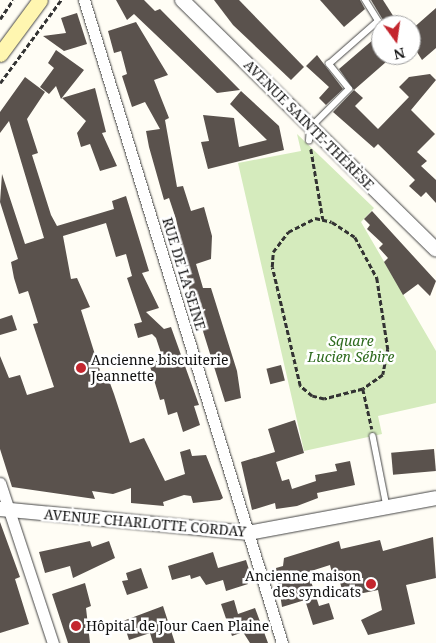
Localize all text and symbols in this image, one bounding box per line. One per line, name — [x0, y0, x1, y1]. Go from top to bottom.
north arrow — [371, 15, 421, 65]
text: N — [392, 44, 407, 65]
street label: AVENUE SAINTE-THÉRÈSE — [240, 56, 378, 194]
street label: RUE DE LA SEINE — [159, 216, 209, 332]
park label: Square Lucien Sébire — [308, 333, 394, 366]
place label: Ancienne biscuiterie Jeannette — [91, 352, 229, 384]
marker: Ancienne biscuiterie Jeannette — [75, 362, 87, 374]
street label: AVENUE CHARLOTTE CORDAY — [43, 506, 247, 540]
place label: Ancienne maison des syndicats — [245, 568, 361, 600]
marker: Ancienne maison des syndicats — [365, 578, 377, 590]
place label: Hôpital de Jour Caen Plaine — [86, 618, 269, 634]
marker: Hôpital de Jour Caen Plaine — [70, 620, 82, 632]

